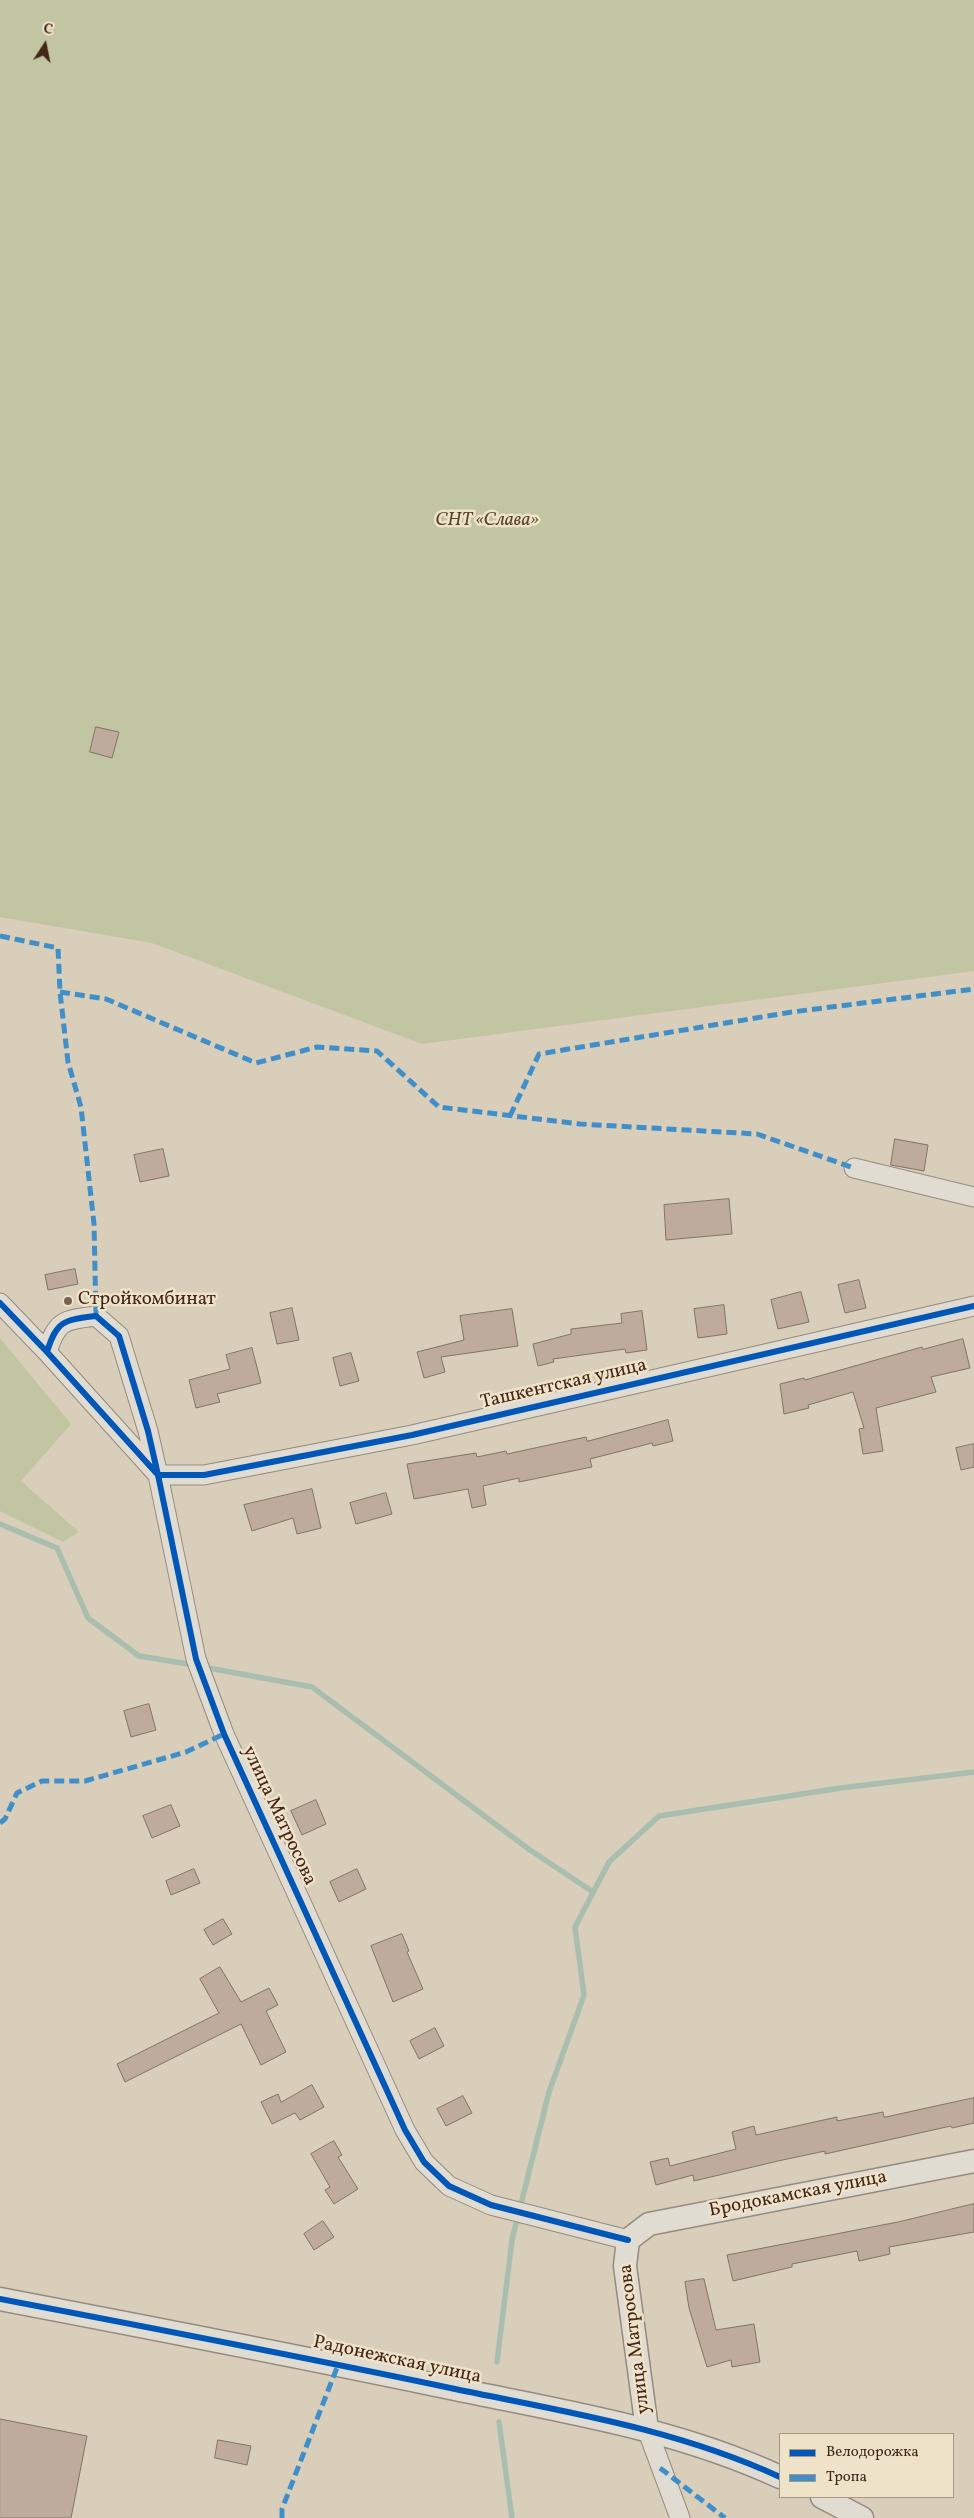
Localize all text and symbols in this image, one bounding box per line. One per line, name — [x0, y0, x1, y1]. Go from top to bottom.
north arrow — [20, 20, 70, 70]
text: С — [42, 20, 54, 40]
park label: СНТ «Слава» — [435, 511, 539, 533]
place label: Стройкомбинат — [78, 1290, 216, 1312]
marker: Стройкомбинат — [62, 1295, 74, 1307]
street label: Ташкентская улица — [479, 1355, 649, 1415]
street label: улица Матросова — [236, 1743, 320, 1889]
street label: Бродокамская улица — [707, 2167, 889, 2223]
street label: улица Матросова — [615, 2263, 657, 2415]
street label: Радонежская улица — [311, 2332, 483, 2390]
legend — [779, 2433, 954, 2498]
text: Велодорожка — [826, 2442, 919, 2463]
text: Тропа — [826, 2467, 867, 2488]

